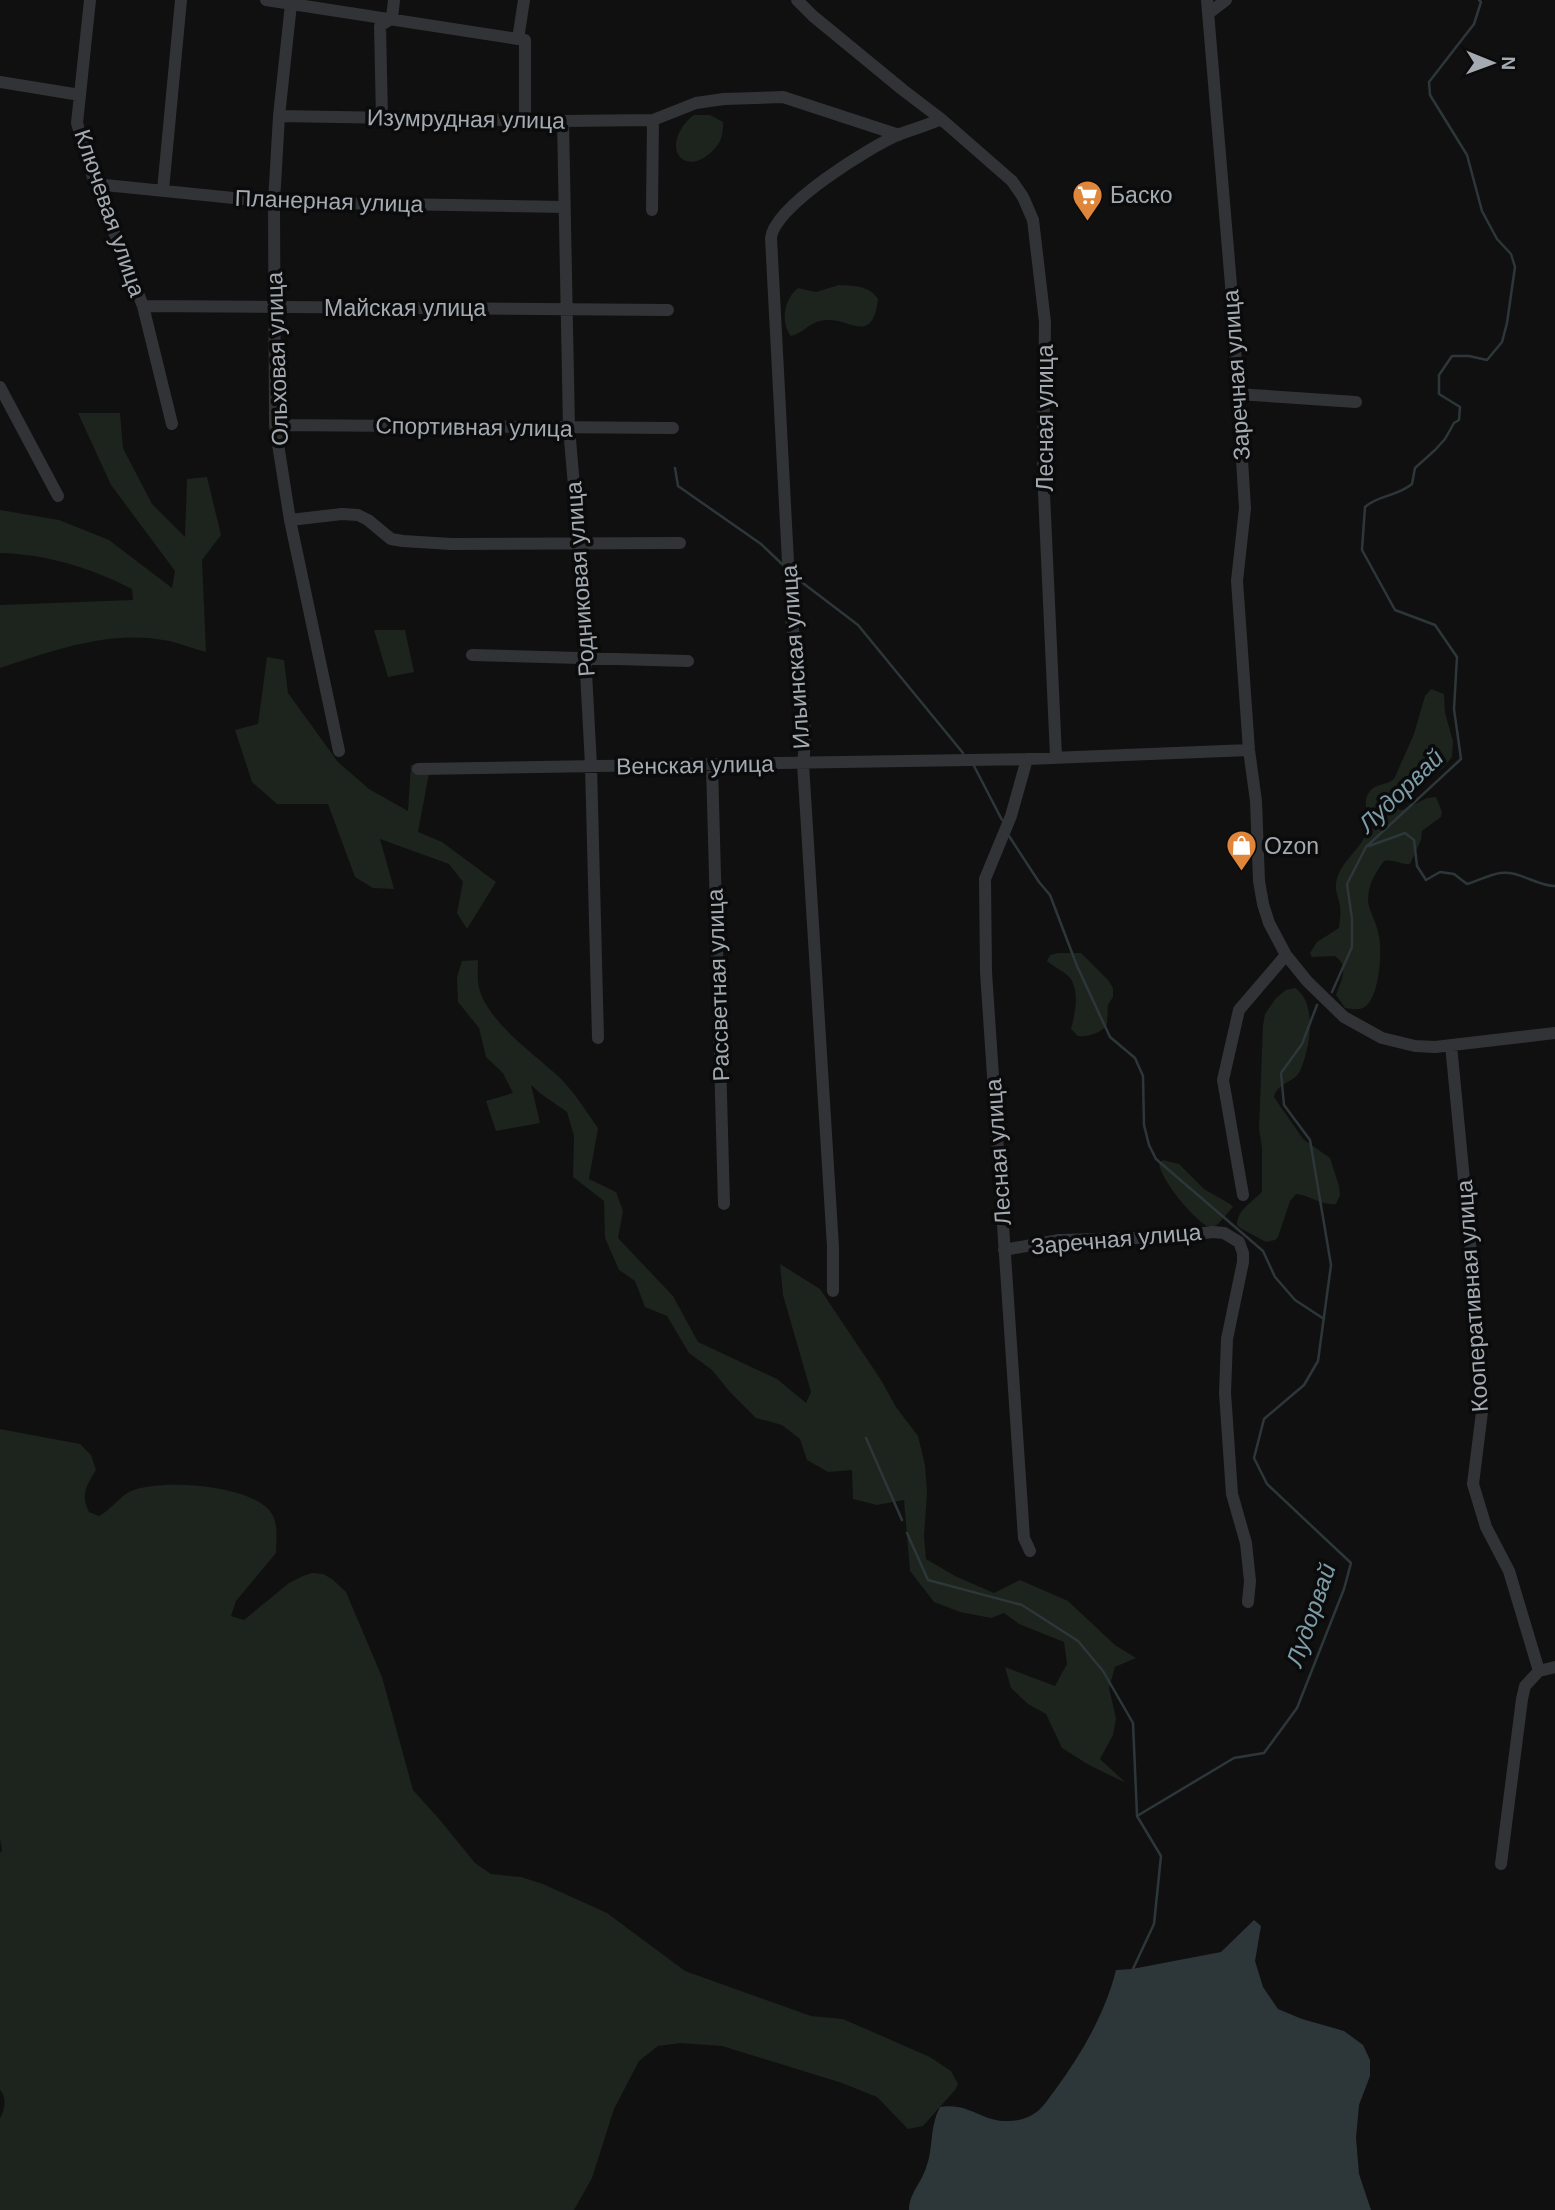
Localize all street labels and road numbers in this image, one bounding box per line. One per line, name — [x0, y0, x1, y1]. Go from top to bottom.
street label: Изумрудная улица — [367, 104, 565, 134]
street label: Ключевая улица — [69, 126, 151, 300]
street label: Планерная улица — [234, 185, 424, 217]
street label: Ольховая улица — [261, 271, 293, 446]
street label: Заречная улица — [1217, 289, 1255, 461]
street label: Майская улица — [324, 295, 486, 321]
street label: Лесная улица — [1032, 344, 1058, 491]
street label: Спортивная улица — [375, 412, 573, 442]
street label: Родниковая улица — [560, 480, 600, 677]
street label: Ильинская улица — [776, 564, 814, 750]
street label: Венская улица — [616, 751, 774, 779]
street label: Рассветная улица — [702, 888, 734, 1082]
street label: Лесная улица — [980, 1078, 1016, 1226]
street label: Кооперативная улица — [1451, 1179, 1493, 1413]
street label: Заречная улица — [1030, 1219, 1203, 1259]

